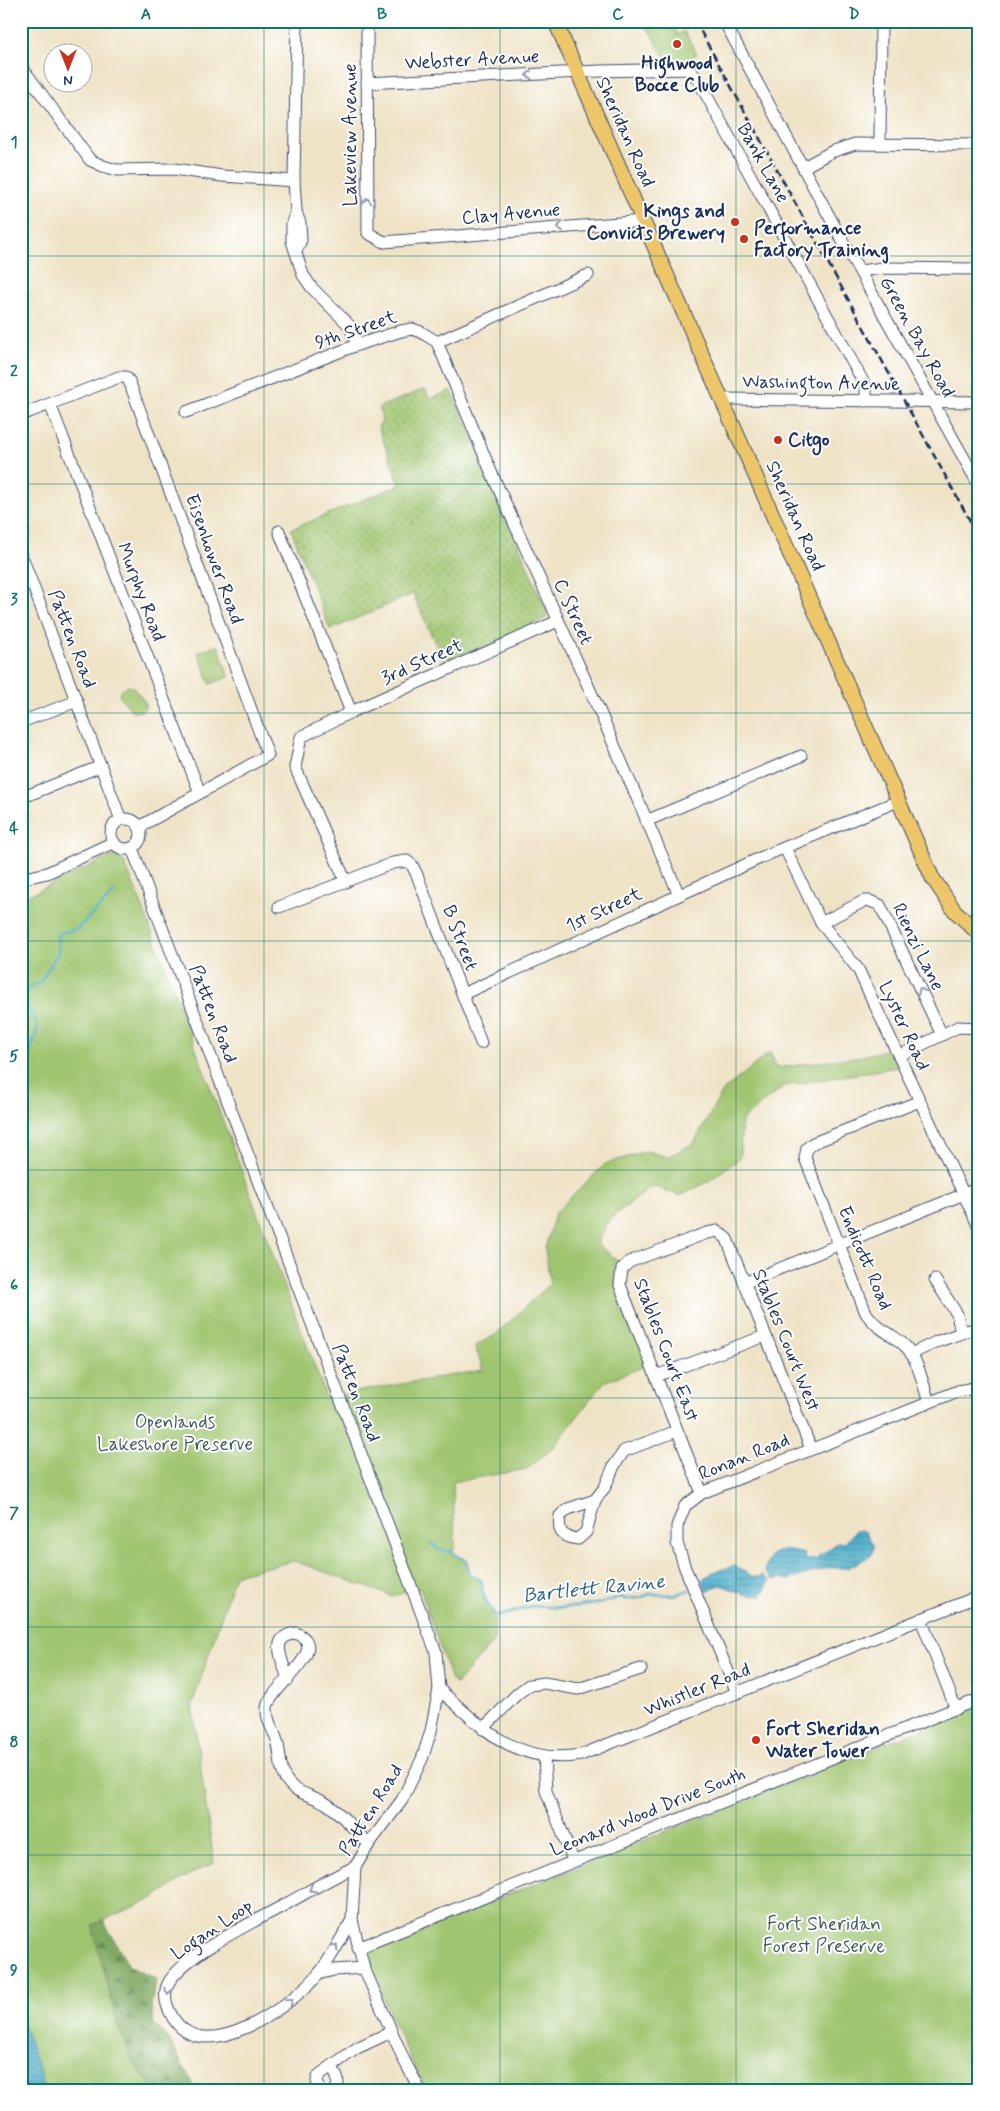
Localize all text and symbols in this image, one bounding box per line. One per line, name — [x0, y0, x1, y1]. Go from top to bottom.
text: A — [141, 4, 151, 25]
text: B — [377, 4, 387, 25]
text: C — [612, 4, 624, 25]
text: D — [848, 4, 860, 25]
marker: Highwood Bocce Club — [671, 38, 683, 50]
north arrow — [42, 42, 92, 92]
street label: Webster Avenue — [404, 44, 540, 76]
place label: Highwood Bocce Club — [635, 51, 719, 98]
street label: Lakeview Avenue — [338, 64, 363, 206]
one-way arrow — [525, 69, 533, 80]
text: N — [63, 71, 73, 89]
street label: Sheridan Road — [590, 73, 660, 191]
street label: Bank Lane — [731, 119, 795, 207]
text: 1 — [10, 132, 18, 153]
one-way arrow — [362, 196, 372, 204]
street label: Clay Avenue — [461, 197, 561, 231]
place label: Kings and Convicts Brewery — [586, 199, 725, 246]
marker: Kings and Convicts Brewery — [729, 216, 741, 228]
place label: Performance Factory Training — [754, 216, 889, 264]
one-way arrow — [556, 222, 564, 233]
marker: Performance Factory Training — [738, 233, 750, 245]
street label: Green Bay Road — [873, 272, 961, 402]
street label: 9th Street — [312, 304, 400, 356]
text: 2 — [10, 361, 18, 382]
street label: Washington Avenue — [742, 369, 900, 400]
place label: Citgo — [788, 428, 830, 456]
marker: Citgo — [772, 434, 784, 446]
street label: Sheridan Road — [760, 457, 830, 575]
street label: Eisenhower Road — [179, 491, 249, 627]
street label: Murphy Road — [111, 539, 171, 645]
street label: C Street — [547, 575, 599, 649]
street label: Patten Road — [42, 586, 102, 692]
text: 3 — [10, 589, 18, 610]
street label: 3rd Street — [378, 633, 467, 691]
text: 4 — [9, 818, 19, 839]
street label: 1st Street — [562, 882, 646, 938]
street label: Rienzi Lane — [886, 899, 950, 995]
street label: B Street — [436, 902, 484, 974]
street label: Patten Road — [183, 961, 243, 1067]
street label: Lyster Road — [872, 977, 936, 1075]
one-way arrow — [917, 987, 927, 996]
text: 5 — [9, 1046, 19, 1067]
street label: Endicott Road — [832, 1202, 898, 1314]
street label: Stables Court West — [746, 1265, 826, 1415]
text: 6 — [10, 1275, 18, 1296]
street label: Stables Court East — [627, 1275, 705, 1425]
street label: Patten Road — [326, 1340, 386, 1446]
park label: Openlands Lakeshore Preserve — [97, 1410, 253, 1457]
street label: Ronan Road — [695, 1427, 793, 1487]
text: 7 — [9, 1503, 19, 1524]
water label: Bartlett Ravine — [522, 1568, 667, 1610]
street label: Whistler Road — [640, 1657, 754, 1723]
place label: Fort Sheridan Water Tower — [765, 1717, 880, 1764]
text: 8 — [9, 1732, 19, 1753]
marker: Fort Sheridan Water Tower — [750, 1734, 762, 1746]
street label: Patten Road — [333, 1760, 409, 1860]
street label: Leonard Wood Drive South — [547, 1761, 749, 1863]
one-way arrow — [308, 1883, 317, 1893]
street label: Logan Loop — [166, 1894, 259, 1969]
park label: Fort Sheridan Forest Preserve — [763, 1912, 885, 1959]
one-way arrow — [329, 1944, 338, 1953]
text: 9 — [10, 1960, 18, 1981]
one-way arrow — [163, 1986, 173, 1995]
one-way arrow — [284, 1997, 293, 2006]

